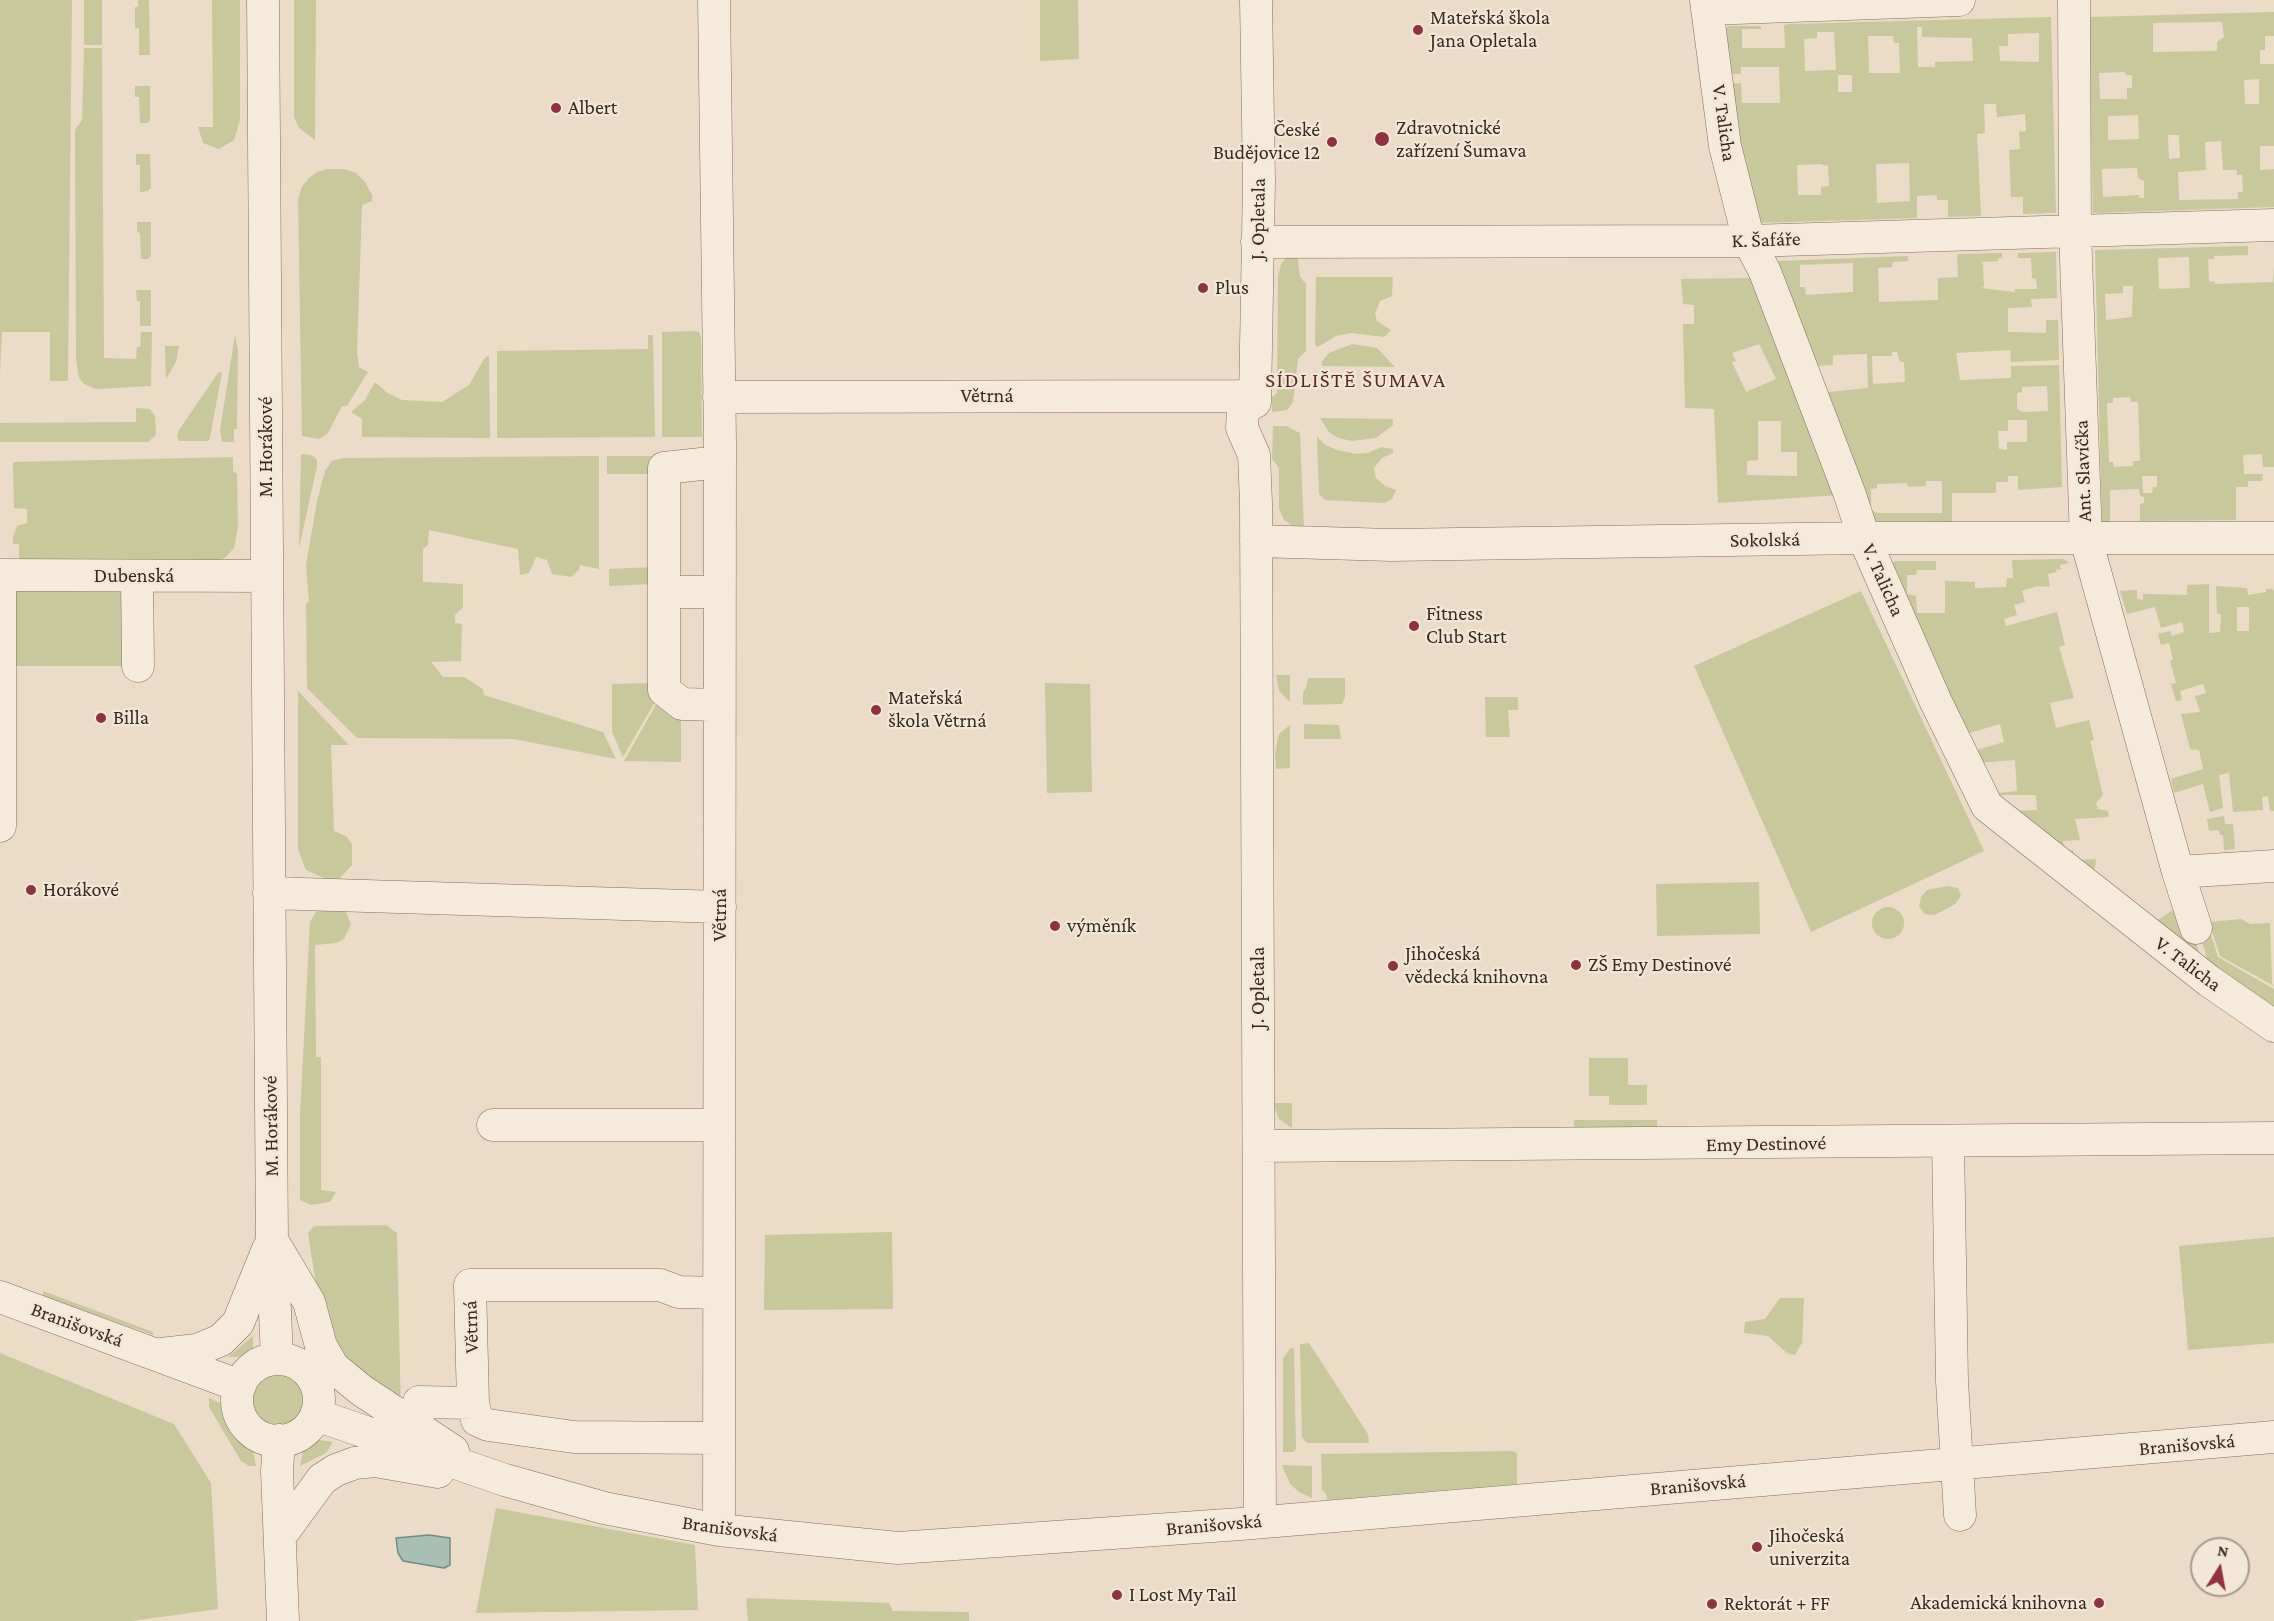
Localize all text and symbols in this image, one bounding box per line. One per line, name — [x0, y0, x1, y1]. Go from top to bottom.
place label: Mateřská škola Jana Opletala — [1430, 6, 1550, 53]
marker: Mateřská škola Jana Opletala — [1411, 23, 1425, 37]
street label: V. Talicha — [1707, 83, 1741, 163]
place label: Albert — [568, 96, 617, 120]
marker: Albert — [549, 101, 563, 115]
place label: Zdravotnické zařízení Šumava — [1396, 116, 1527, 163]
place label: České Budějovice 12 — [1213, 118, 1320, 165]
marker: Zdravotnické zařízení Šumava — [1373, 130, 1391, 148]
marker: České Budějovice 12 — [1325, 135, 1339, 149]
street label: J. Opletala — [1245, 178, 1271, 260]
street label: K. Šafáře — [1731, 227, 1801, 253]
place label: Plus — [1215, 276, 1249, 300]
marker: Plus — [1196, 281, 1210, 295]
district label: SÍDLIŠTĚ ŠUMAVA — [1265, 368, 1447, 394]
street label: Větrná — [960, 384, 1014, 408]
street label: M. Horákové — [254, 396, 278, 498]
street label: Ant. Slavíčka — [2069, 419, 2097, 523]
street label: Sokolská — [1730, 527, 1800, 553]
street label: V. Talicha — [1856, 540, 1910, 620]
street label: Dubenská — [94, 564, 174, 588]
place label: Fitness Club Start — [1426, 602, 1507, 649]
marker: Fitness Club Start — [1407, 619, 1421, 633]
place label: Mateřská škola Větrná — [888, 686, 987, 733]
marker: Mateřská škola Větrná — [869, 703, 883, 717]
place label: Billa — [113, 706, 149, 730]
marker: Billa — [94, 711, 108, 725]
place label: Horákové — [43, 878, 119, 902]
marker: Horákové — [24, 883, 38, 897]
street label: Větrná — [708, 888, 732, 942]
place label: výměník — [1067, 914, 1136, 938]
marker: výměník — [1048, 919, 1062, 933]
street label: V. Talicha — [2150, 931, 2226, 997]
place label: Jihočeská vědecká knihovna — [1405, 942, 1548, 989]
street label: J. Opletala — [1246, 947, 1270, 1029]
place label: ZŠ Emy Destinové — [1588, 953, 1732, 977]
marker: ZŠ Emy Destinové — [1569, 958, 1583, 972]
marker: Jihočeská vědecká knihovna — [1386, 959, 1400, 973]
street label: M. Horákové — [258, 1075, 284, 1177]
street label: Emy Destinové — [1706, 1131, 1826, 1157]
street label: Branišovská — [28, 1297, 126, 1353]
street label: Větrná — [458, 1300, 484, 1354]
street label: Branišovská — [2138, 1429, 2236, 1461]
street label: Branišovská — [1649, 1469, 1747, 1501]
street label: Branišovská — [1165, 1509, 1263, 1541]
street label: Branišovská — [681, 1510, 779, 1548]
place label: Jihočeská univerzita — [1769, 1524, 1850, 1571]
north arrow — [2190, 1537, 2250, 1597]
marker: Jihočeská univerzita — [1750, 1540, 1764, 1554]
text: N — [2216, 1541, 2230, 1560]
place label: I Lost My Tail — [1129, 1583, 1236, 1607]
marker: I Lost My Tail — [1110, 1588, 1124, 1602]
place label: Akademická knihovna — [1910, 1591, 2087, 1615]
place label: Rektorát + FF — [1724, 1592, 1830, 1616]
marker: Akademická knihovna — [2092, 1596, 2106, 1610]
marker: Rektorát + FF — [1705, 1597, 1719, 1611]

